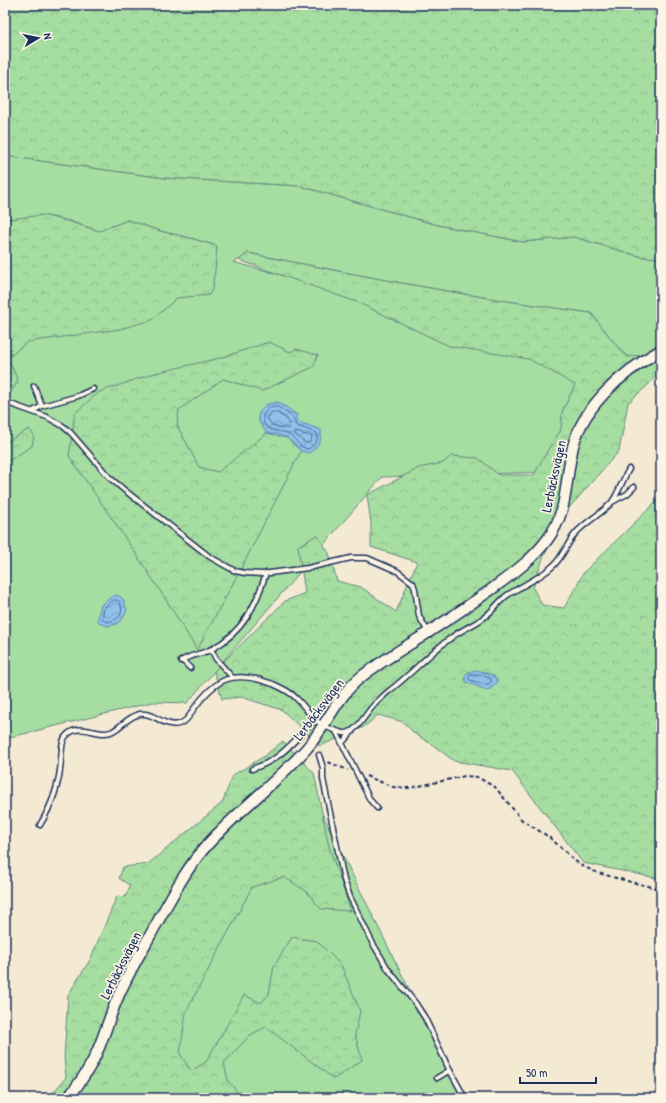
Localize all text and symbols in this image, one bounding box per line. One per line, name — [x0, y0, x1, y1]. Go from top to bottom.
north arrow — [18, 18, 58, 58]
text: N — [40, 32, 55, 41]
street label: Lerbäcksvägen — [536, 438, 571, 514]
street label: Lerbäcksvägen — [288, 674, 348, 745]
street label: Lerbäcksvägen — [95, 928, 146, 1002]
scale bar — [520, 1059, 596, 1085]
text: 50 m — [526, 1064, 547, 1081]

